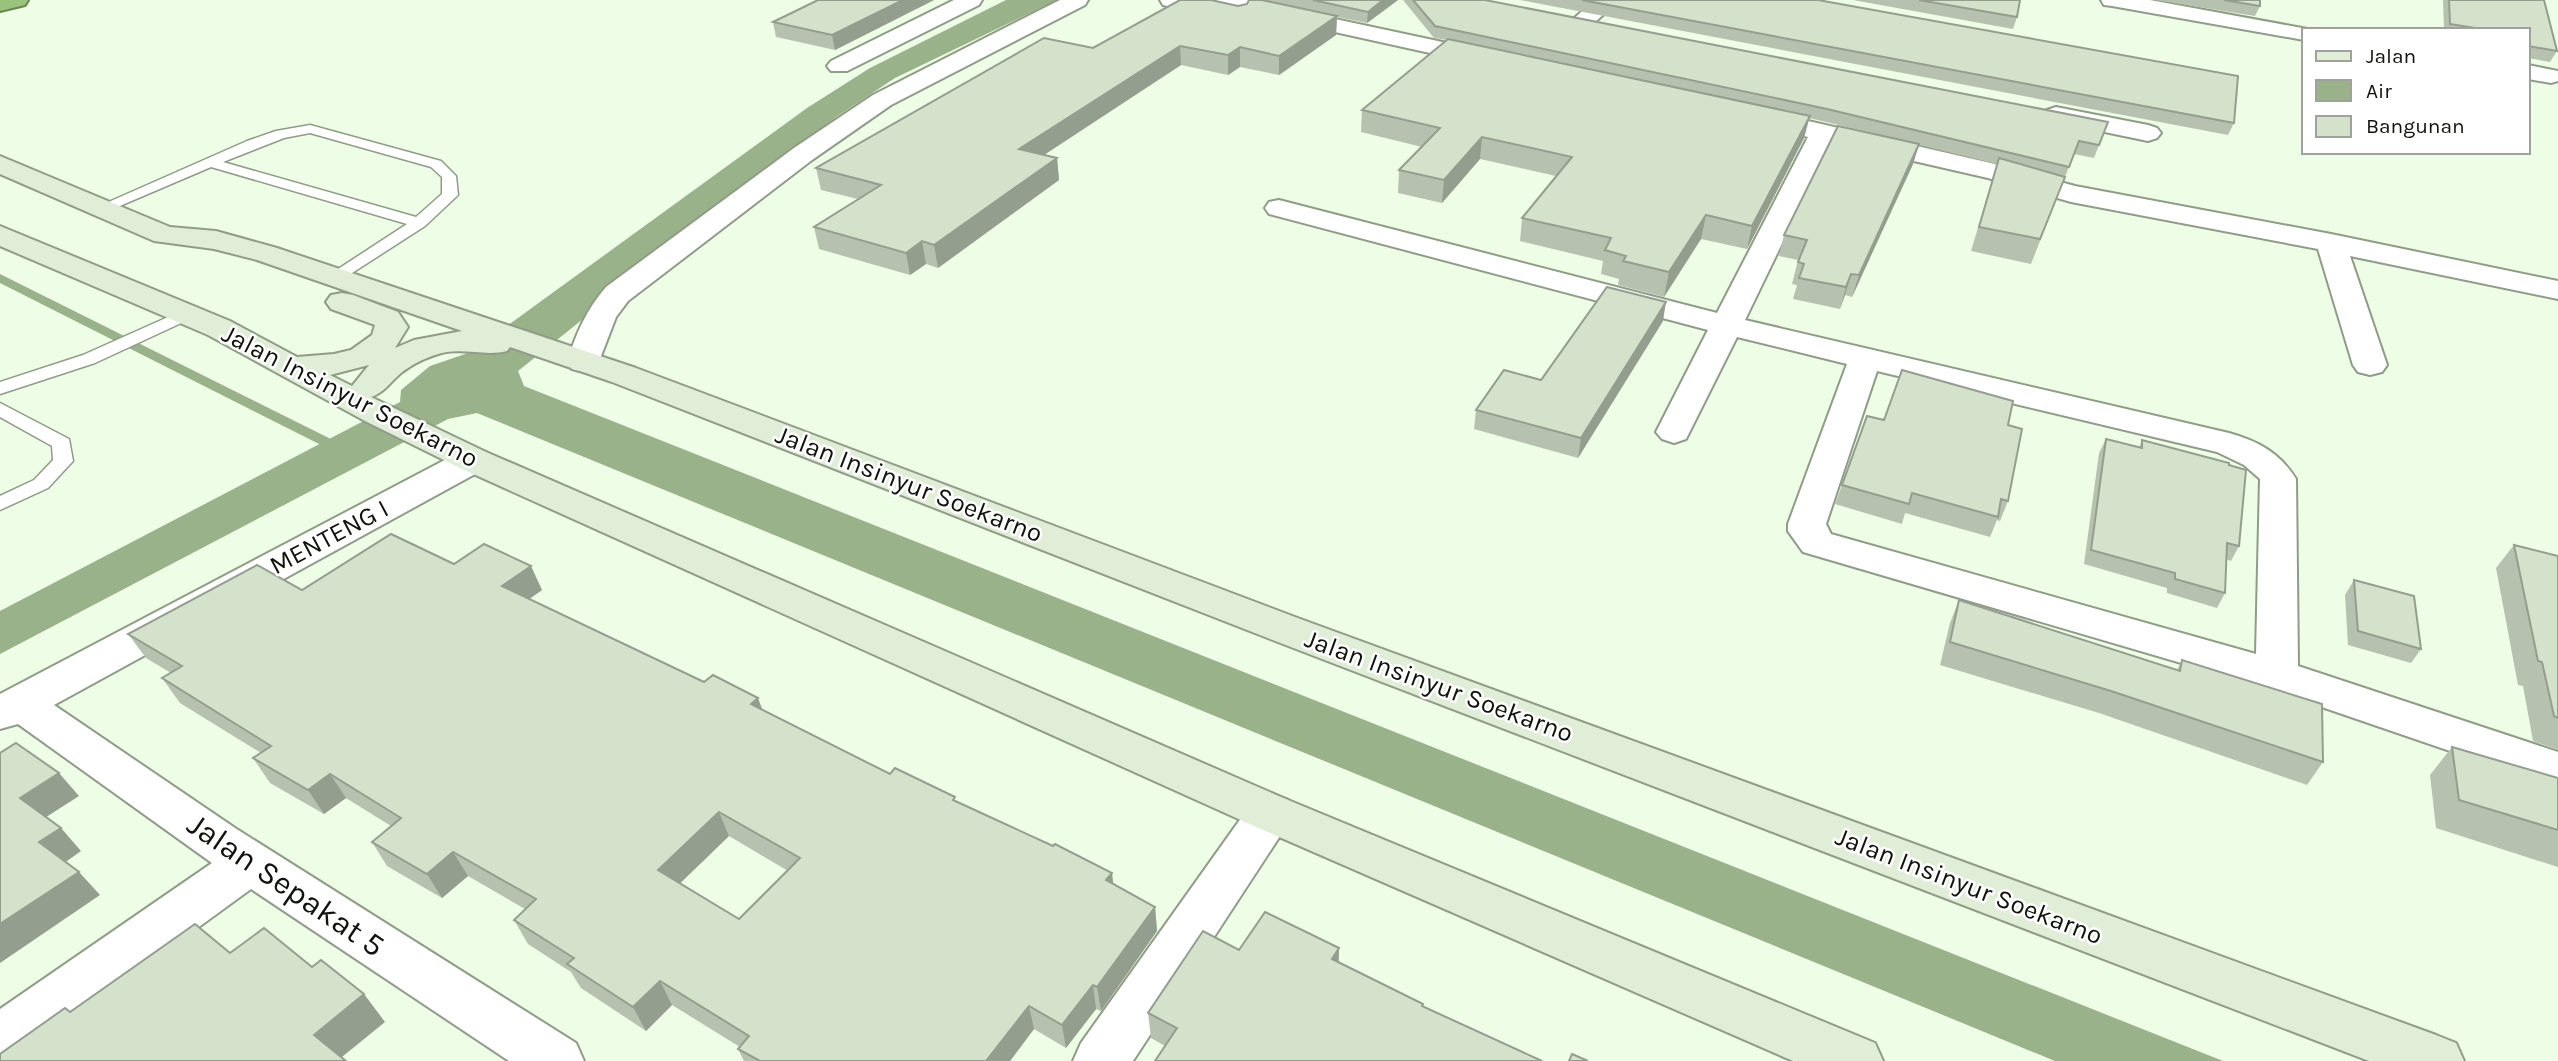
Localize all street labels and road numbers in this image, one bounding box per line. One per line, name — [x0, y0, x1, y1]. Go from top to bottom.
street label: Jalan Insinyur Soekarno — [217, 318, 483, 474]
street label: Jalan Insinyur Soekarno — [771, 419, 1047, 549]
street label: MENTENG I — [264, 493, 394, 581]
street label: Jalan Insinyur Soekarno — [1301, 623, 1577, 749]
street label: Jalan Sepakat 5 — [181, 806, 391, 964]
street label: Jalan Insinyur Soekarno — [1831, 821, 2107, 951]

